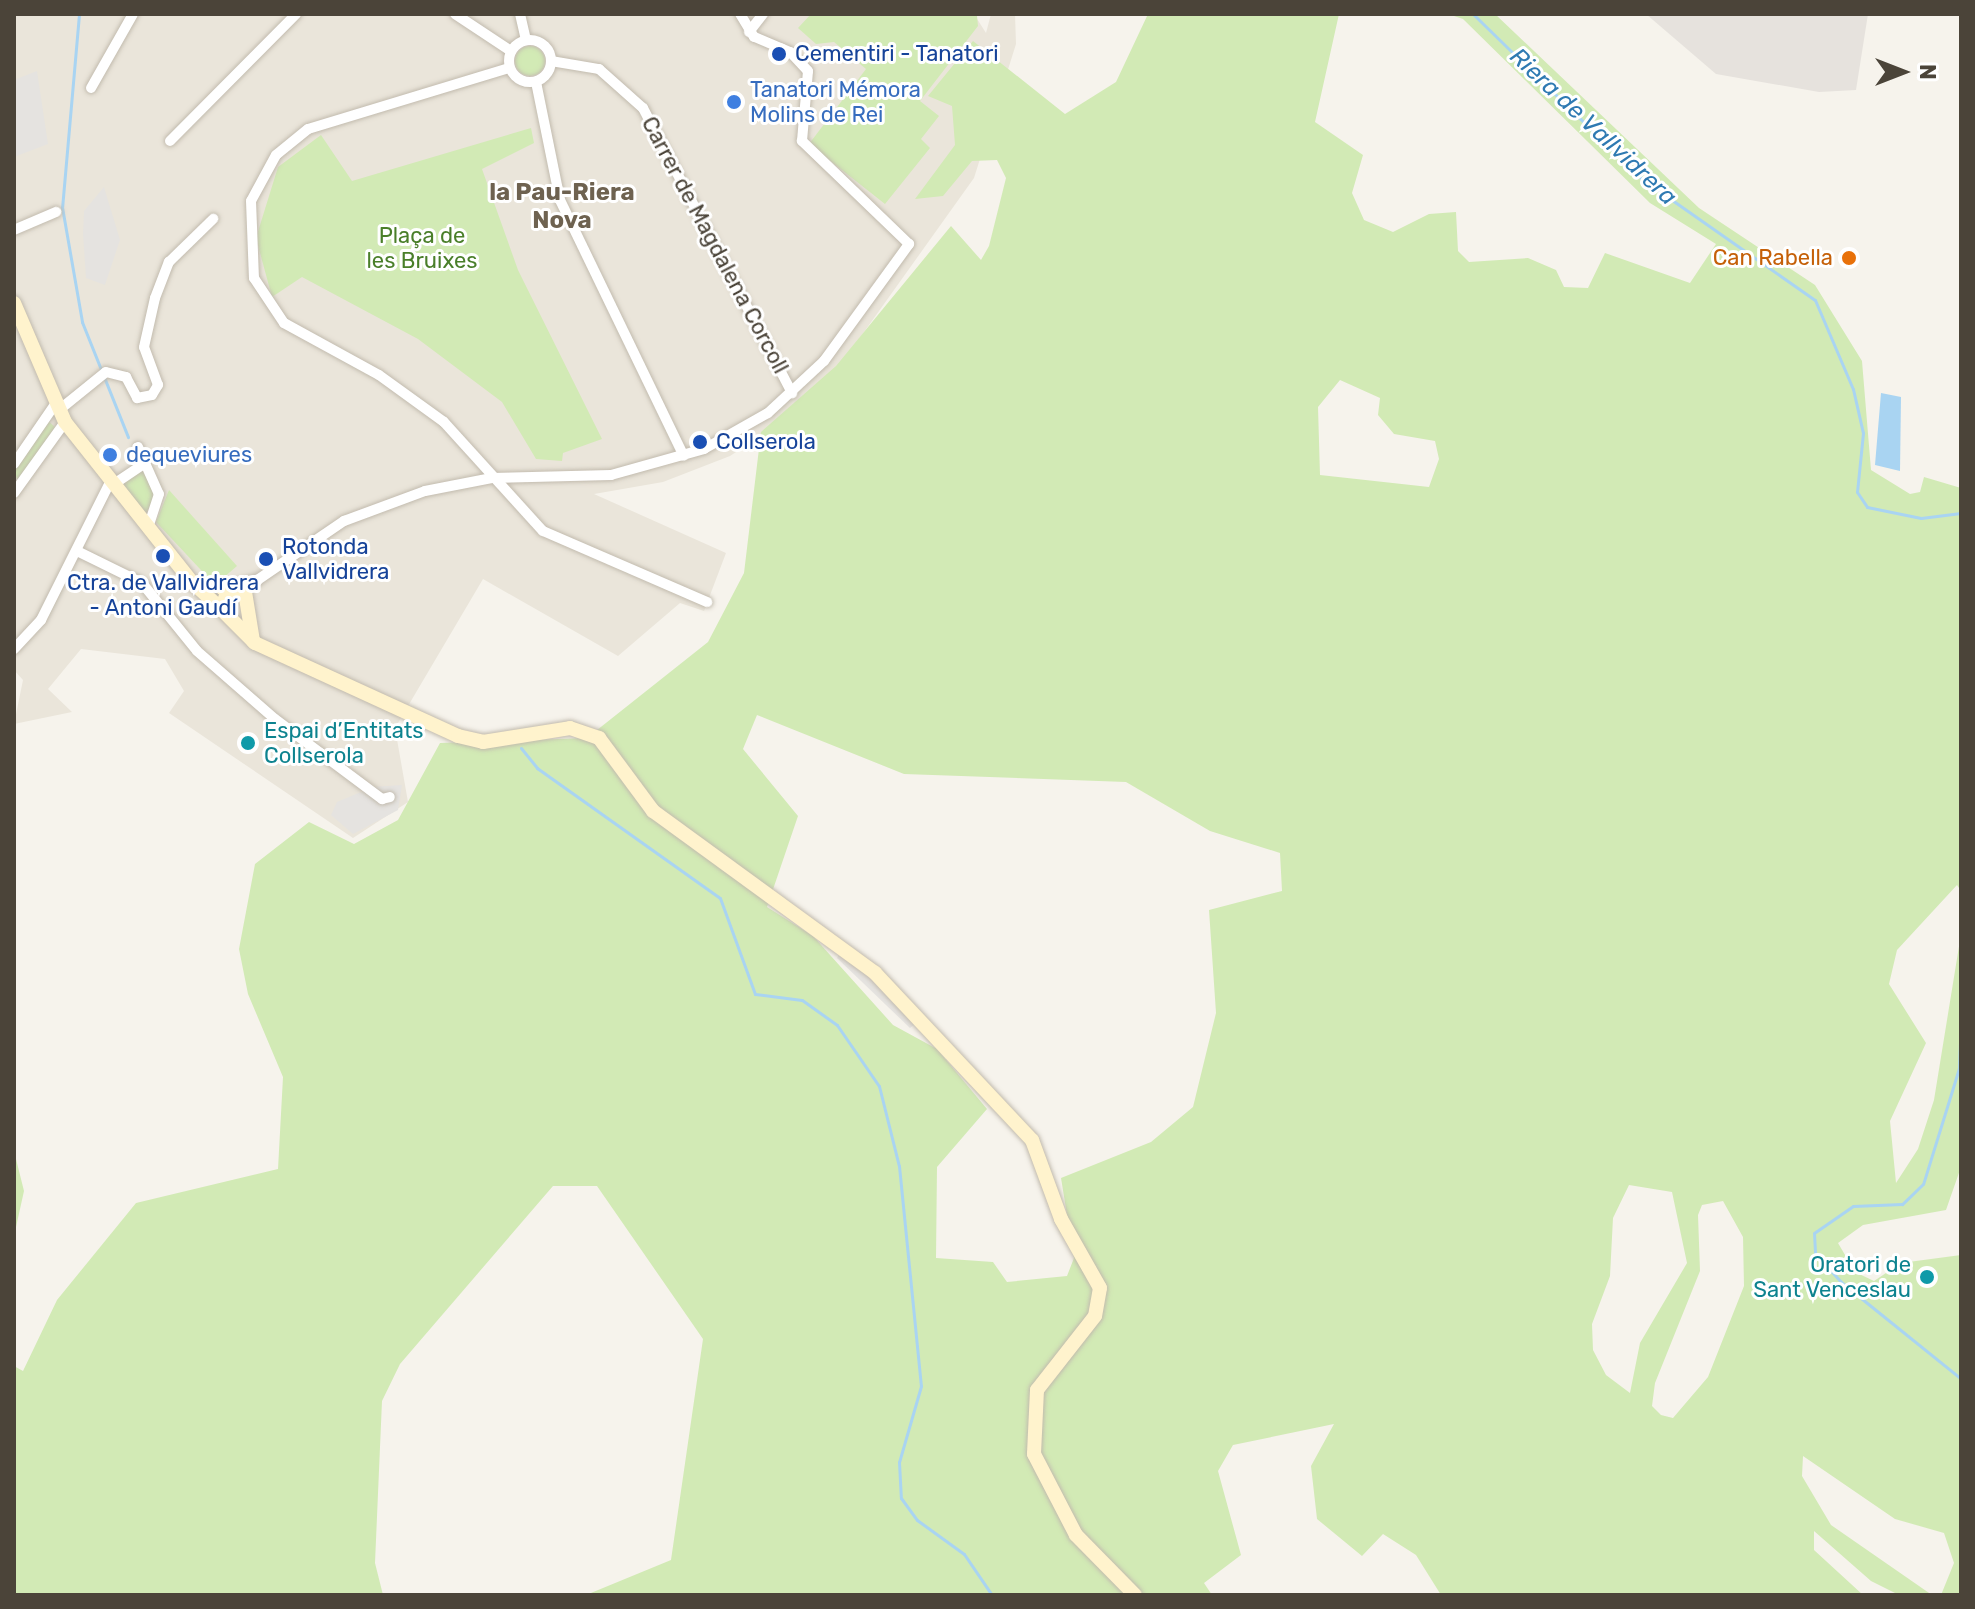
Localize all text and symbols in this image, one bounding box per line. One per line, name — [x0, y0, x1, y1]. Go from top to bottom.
north arrow — [1863, 32, 1943, 112]
place label: Cementiri - Tanatori — [795, 41, 999, 67]
water label: Riera de Vallvidrera — [1503, 42, 1683, 212]
marker: Cementiri - Tanatori — [770, 45, 788, 63]
text: N — [1914, 64, 1941, 80]
place label: Tanatori Mémora Molins de Rei — [750, 76, 921, 128]
marker: Tanatori Mémora Molins de Rei — [725, 93, 743, 111]
street label: Carrer de Magdalena Corcoll — [636, 112, 794, 378]
district label: la Pau-Riera Nova — [489, 179, 635, 235]
park label: Plaça de les Bruixes — [367, 222, 477, 274]
place label: Can Rabella — [1713, 245, 1833, 271]
marker: Can Rabella — [1840, 249, 1858, 267]
place label: Collserola — [716, 429, 816, 455]
marker: Collserola — [691, 433, 709, 451]
place label: dequeviures — [126, 442, 252, 468]
marker: dequeviures — [101, 446, 119, 464]
place label: Rotonda Vallvidrera — [282, 533, 389, 584]
marker: Ctra. de Vallvidrera - Antoni Gaudí — [154, 547, 172, 565]
marker: Rotonda Vallvidrera — [257, 550, 275, 568]
place label: Ctra. de Vallvidrera - Antoni Gaudí — [67, 569, 259, 620]
place label: Espai d’Entitats Collserola — [264, 717, 424, 768]
marker: Espai d’Entitats Collserola — [239, 734, 257, 752]
place label: Oratori de Sant Venceslau — [1753, 1251, 1911, 1302]
marker: Oratori de Sant Venceslau — [1918, 1268, 1936, 1286]

